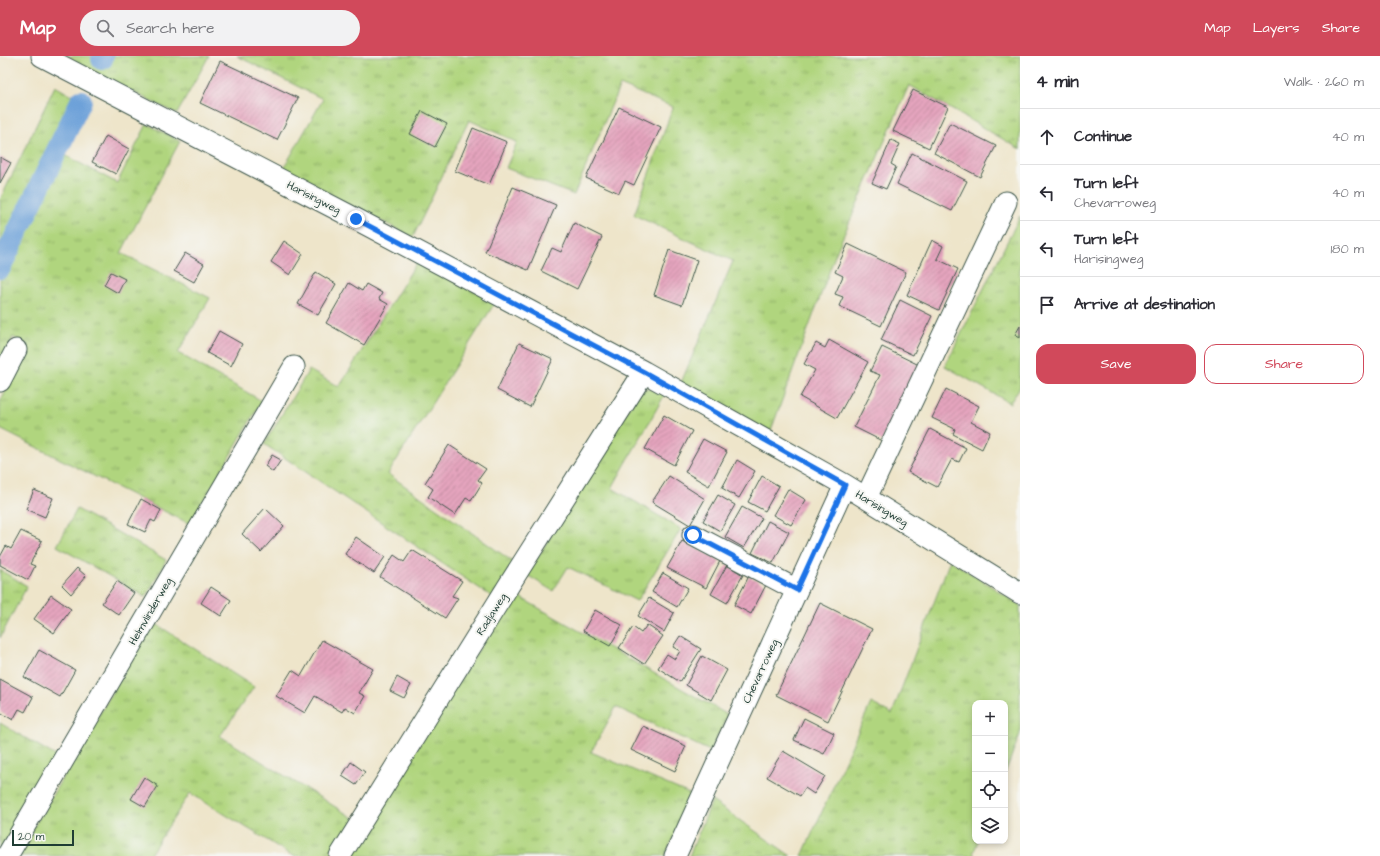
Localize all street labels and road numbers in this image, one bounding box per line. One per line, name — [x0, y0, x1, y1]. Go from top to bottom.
street label: Harisingweg — [284, 177, 344, 219]
street label: Harisingweg — [852, 487, 911, 531]
street label: Helmvlinderweg — [125, 574, 177, 648]
street label: Radjaweg — [473, 590, 511, 639]
street label: Chevarroweg — [739, 636, 783, 706]

